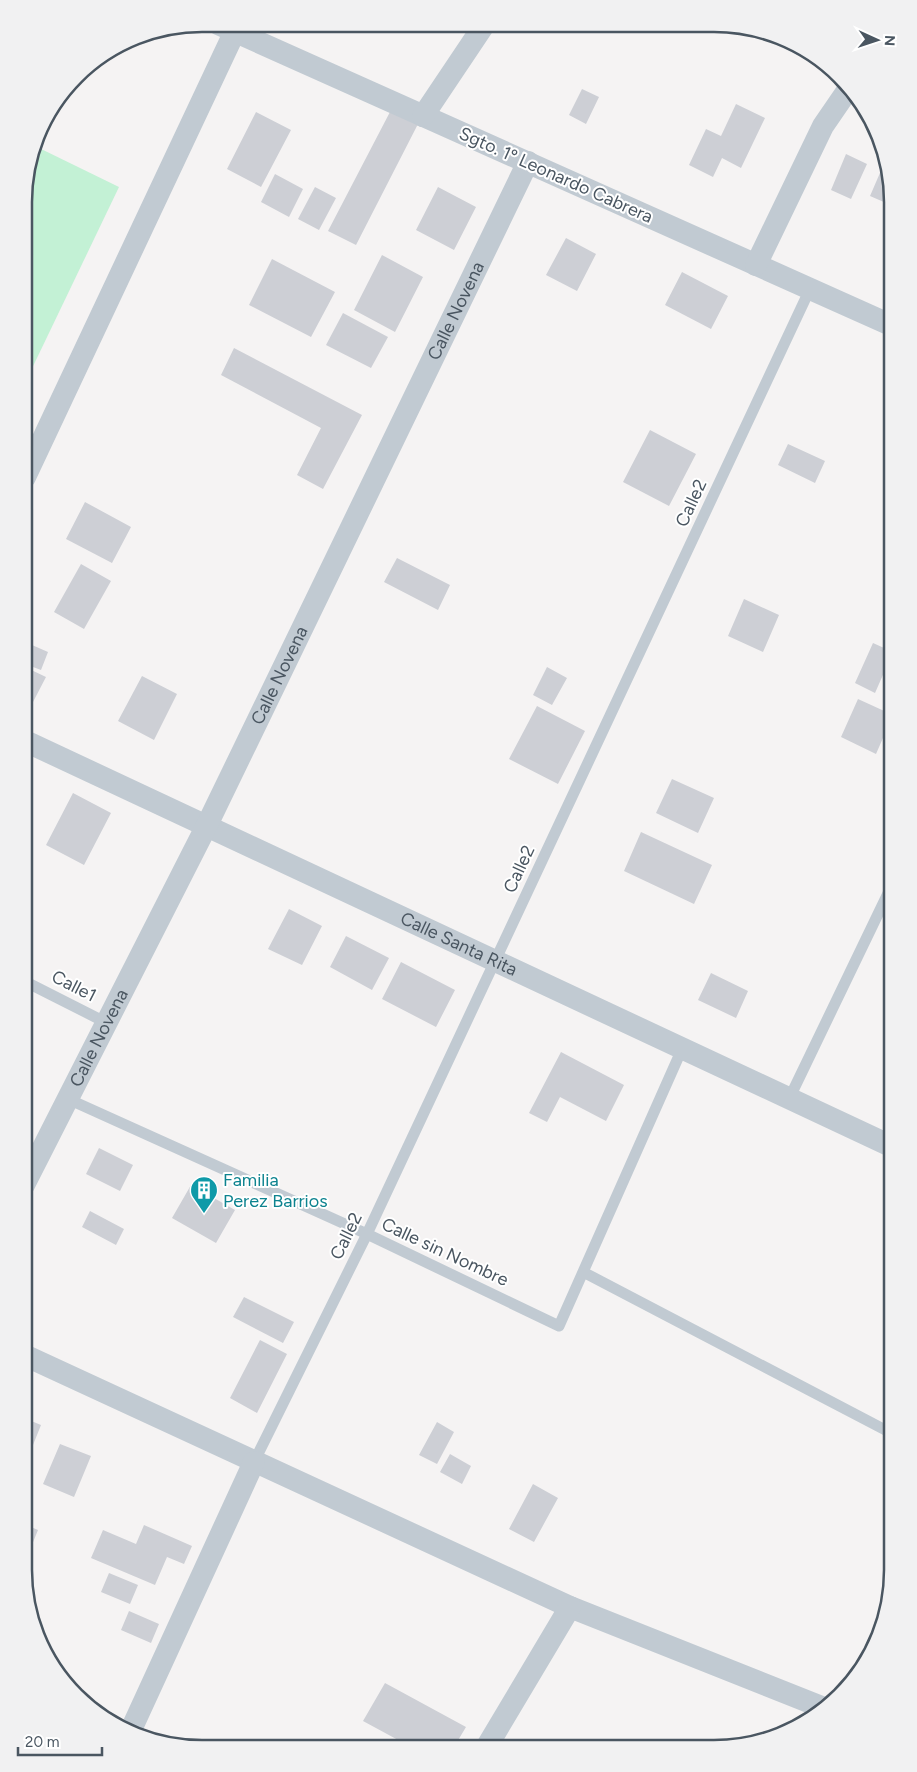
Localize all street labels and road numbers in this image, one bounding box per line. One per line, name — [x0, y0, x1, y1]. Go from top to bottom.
street label: Sgto. 1º Leonardo Cabrera — [456, 122, 656, 228]
street label: Calle Novena — [423, 258, 489, 364]
street label: Calle2 — [670, 476, 712, 530]
street label: Calle Novena — [246, 623, 313, 728]
street label: Calle2 — [498, 842, 540, 896]
street label: Calle Santa Rita — [397, 907, 521, 981]
street label: Calle1 — [48, 965, 100, 1007]
street label: Calle Novena — [65, 985, 133, 1090]
street label: Calle2 — [325, 1209, 367, 1263]
street label: Calle sin Nombre — [378, 1213, 512, 1291]

